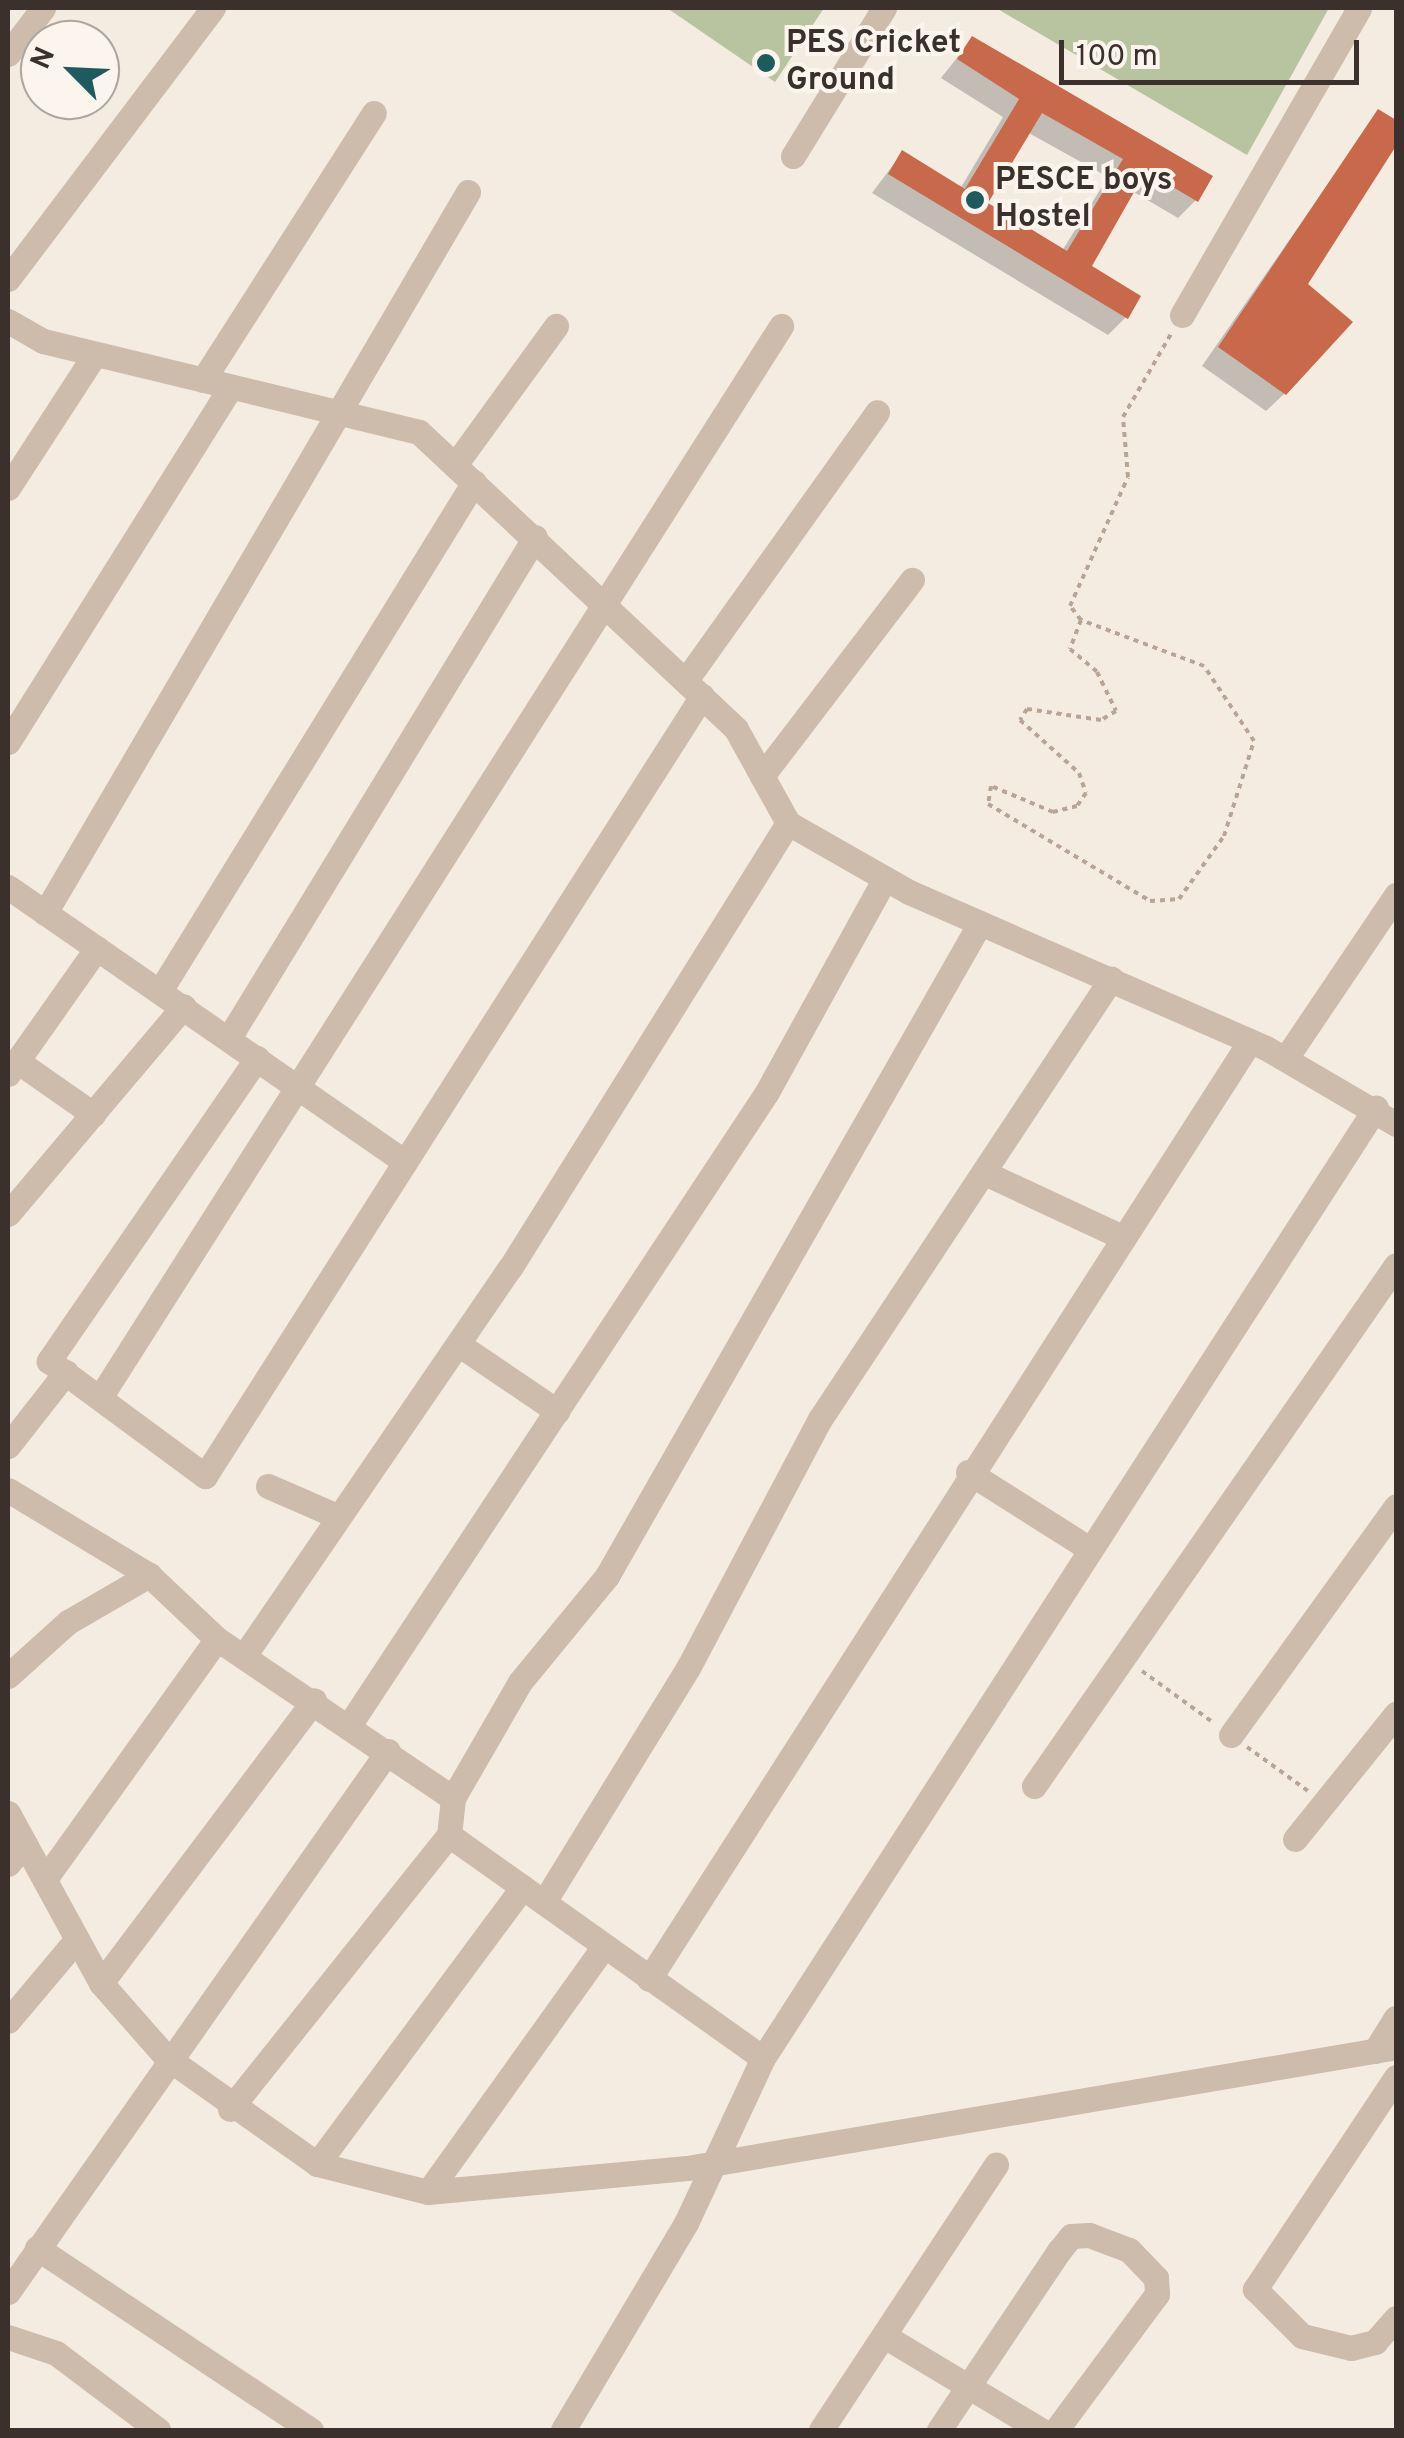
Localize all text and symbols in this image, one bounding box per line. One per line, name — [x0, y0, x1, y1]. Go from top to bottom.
north arrow — [20, 20, 120, 120]
scale bar — [1064, 20, 1364, 82]
place label: PES Cricket Ground — [786, 26, 961, 101]
text: 100 m — [1076, 39, 1158, 76]
text: N — [24, 42, 65, 75]
marker: PES Cricket Ground — [755, 52, 777, 74]
place label: PESCE boys Hostel — [995, 163, 1173, 238]
marker: PESCE boys Hostel — [964, 189, 986, 211]

